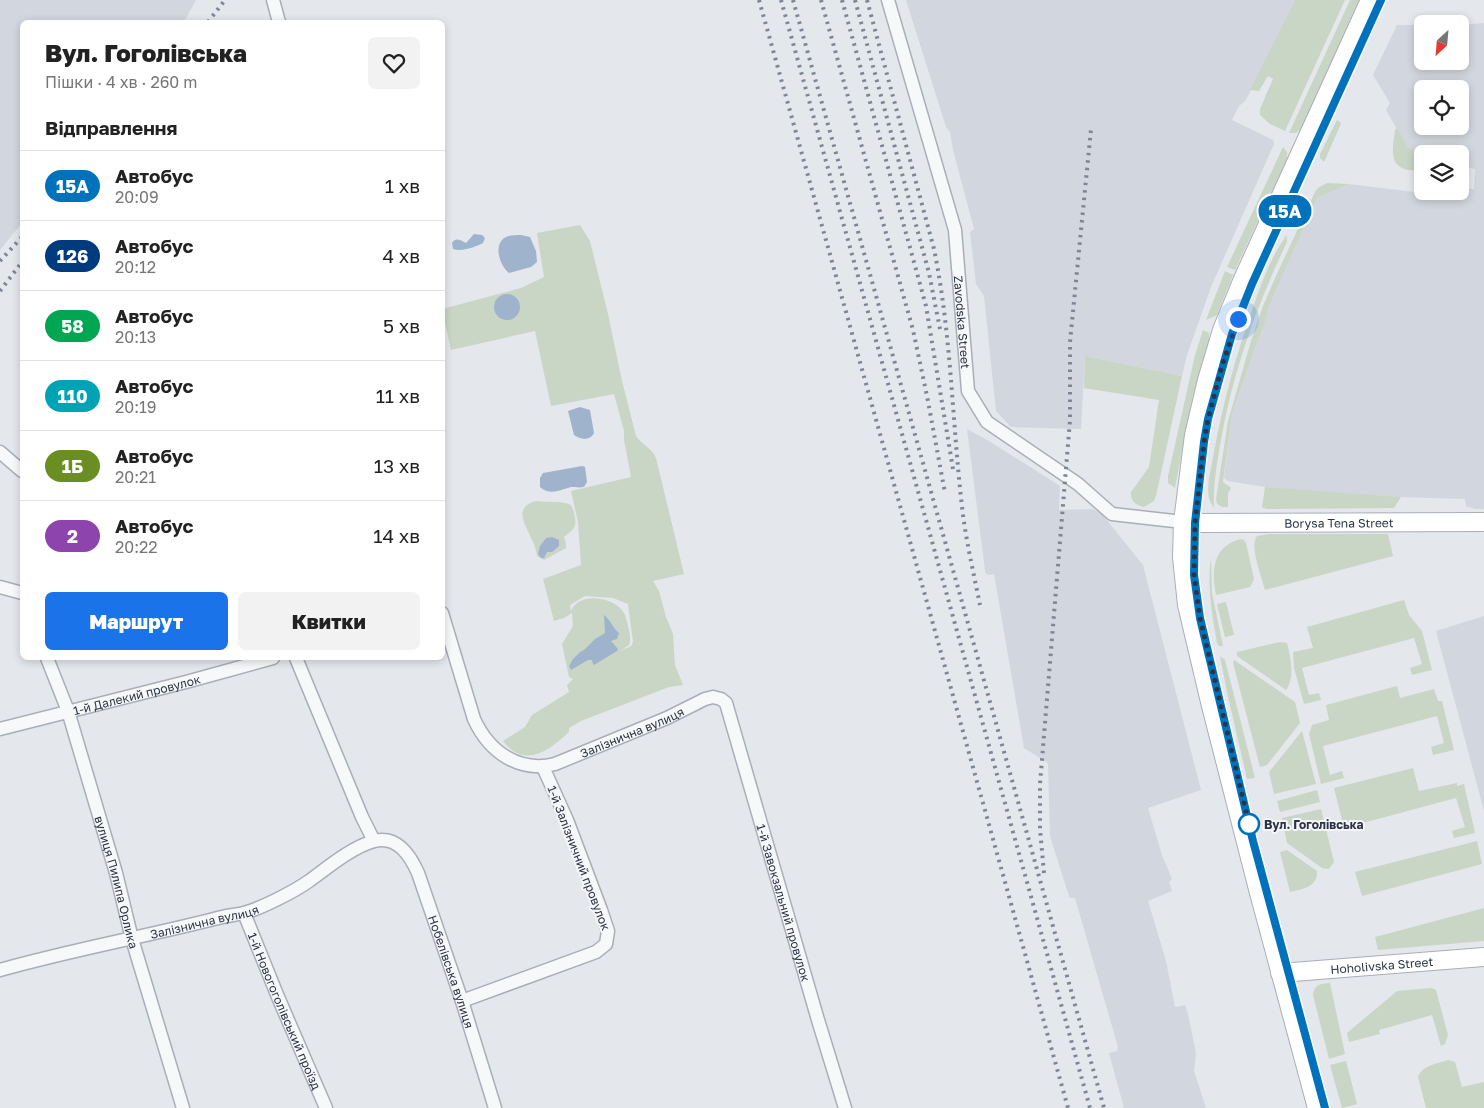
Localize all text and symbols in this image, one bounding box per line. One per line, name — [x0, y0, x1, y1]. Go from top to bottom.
north arrow — [1414, 15, 1469, 70]
map controls — [1414, 15, 1469, 200]
button: heart — [368, 37, 420, 89]
text: Вул. Гоголівська — [45, 38, 247, 67]
text: Пішки · 4 хв · 260 m — [45, 72, 197, 92]
button: locate — [1414, 80, 1469, 135]
text: Відправлення — [45, 116, 177, 139]
button: layers — [1414, 145, 1469, 200]
text: Автобус — [115, 164, 193, 187]
text: 1 хв — [385, 174, 420, 197]
text: 15A — [56, 175, 89, 197]
text: 20:09 — [115, 187, 159, 207]
line badge: 15A — [1256, 195, 1314, 227]
text: 15A — [1268, 200, 1302, 222]
text: Автобус — [115, 234, 193, 257]
text: 4 хв — [382, 244, 420, 267]
text: 126 — [57, 245, 88, 267]
text: 20:12 — [115, 257, 156, 277]
street label: Zavodska Street — [951, 275, 974, 369]
text: Автобус — [115, 304, 193, 327]
your location — [1226, 307, 1251, 332]
text: 5 хв — [383, 314, 420, 337]
text: 58 — [61, 315, 84, 337]
text: 20:13 — [115, 327, 156, 347]
text: Автобус — [115, 374, 193, 397]
text: 11 хв — [376, 384, 420, 407]
text: 110 — [57, 385, 88, 407]
text: 20:19 — [115, 397, 156, 417]
text: Автобус — [115, 444, 193, 467]
text: 13 хв — [374, 454, 420, 477]
text: 1Б — [62, 455, 83, 477]
text: 20:21 — [115, 467, 156, 487]
text: Автобус — [115, 514, 193, 537]
street label: Borysa Tena Street — [1284, 515, 1394, 530]
text: 14 хв — [373, 524, 420, 547]
text: 2 — [67, 525, 78, 547]
text: 20:22 — [115, 537, 158, 557]
button: Маршрут — [45, 592, 228, 650]
button: Квитки — [238, 592, 420, 650]
street label: 1-й Далекий провулок — [71, 671, 202, 718]
street label: Залізнична вулиця — [578, 703, 686, 760]
street label: 1-й Залізничний провулок — [544, 783, 614, 933]
marker: Вул. Гоголівська — [1238, 813, 1260, 835]
street label: вулиця Пилипа Орлика — [92, 814, 142, 950]
place label: Вул. Гоголівська — [1264, 817, 1363, 832]
street label: 1-й Завокзальний провулок — [754, 822, 814, 983]
street label: Залізнична вулиця — [148, 901, 261, 941]
street label: Нобелівська вулиця — [426, 913, 477, 1030]
street label: 1-й Новогоголівський проїзд — [245, 930, 325, 1092]
street label: Hoholivska Street — [1330, 954, 1434, 977]

